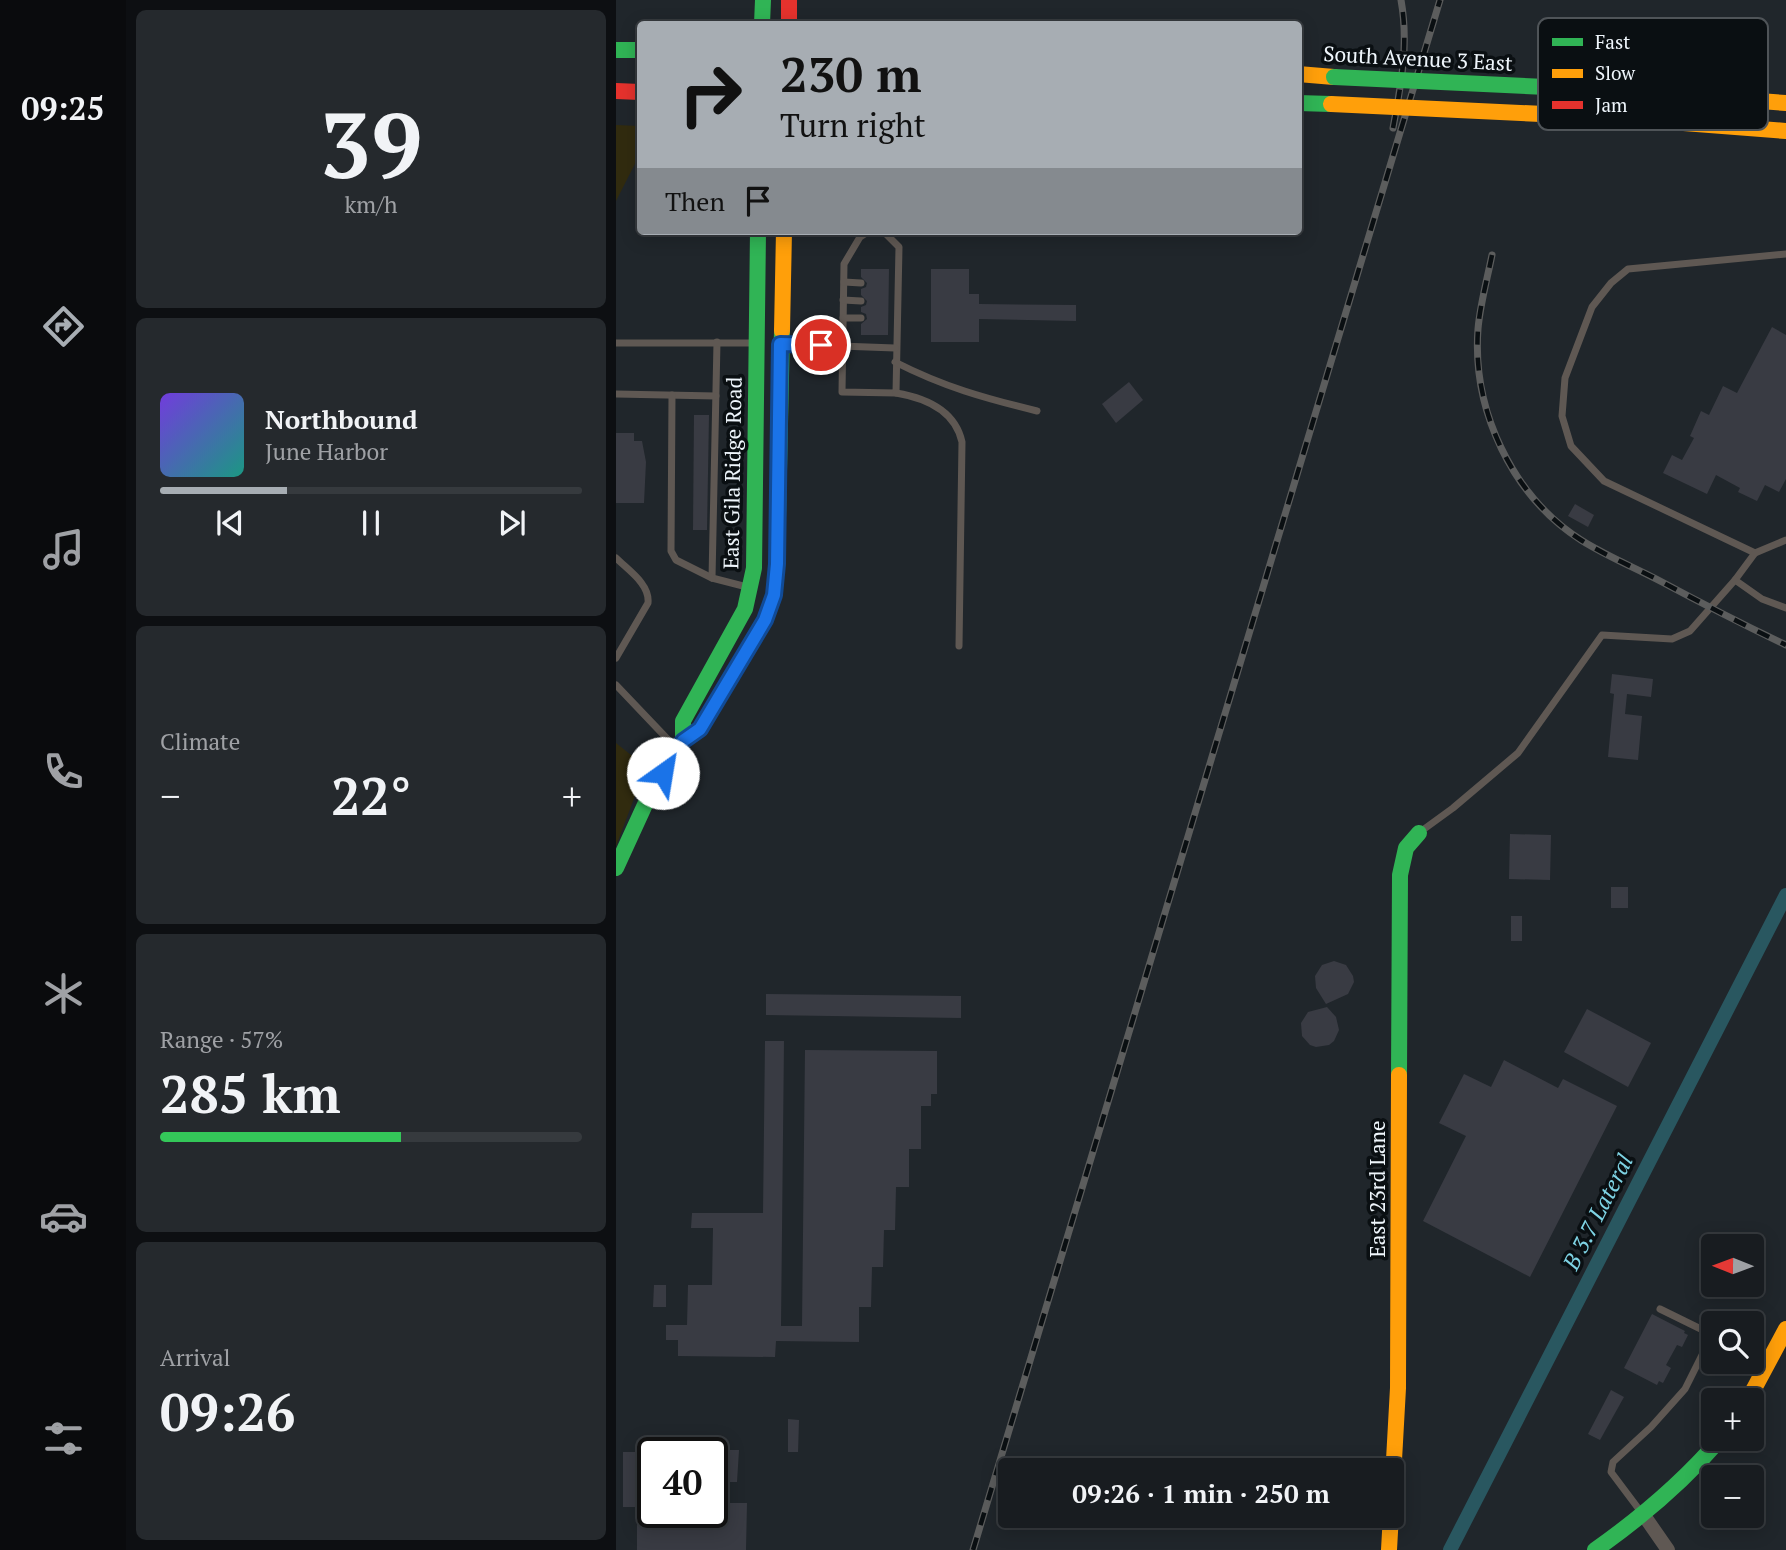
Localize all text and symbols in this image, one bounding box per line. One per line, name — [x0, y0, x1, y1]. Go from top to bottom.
legend — [1538, 18, 1768, 130]
text: Fast — [1595, 29, 1630, 54]
street label: South Avenue 3 East — [1323, 39, 1514, 77]
text: 230 m — [780, 41, 922, 106]
icon: right — [665, 49, 756, 140]
text: Slow — [1595, 60, 1636, 85]
text: 39 — [320, 83, 422, 204]
text: 09:25 — [21, 87, 105, 129]
text: Jam — [1595, 92, 1628, 117]
text: Turn right — [780, 104, 926, 146]
icon: arrive — [739, 182, 777, 220]
text: Then — [665, 184, 725, 218]
text: km/h — [344, 189, 398, 220]
icon: directions — [39, 302, 88, 351]
pin — [791, 315, 851, 375]
icon: arrive — [802, 326, 840, 364]
street label: East Gila Ridge Road — [716, 376, 748, 569]
text: Northbound — [265, 402, 418, 436]
text: June Harbor — [265, 436, 388, 467]
icon: previous — [211, 504, 249, 542]
icon: pause — [352, 504, 390, 542]
icon: next — [493, 504, 531, 542]
icon: music — [39, 525, 88, 574]
text: Climate — [160, 726, 240, 757]
position arrow — [626, 736, 700, 810]
icon: phone — [39, 747, 88, 796]
text: 22° — [331, 761, 411, 830]
text: − — [160, 771, 180, 821]
text: + — [562, 771, 582, 821]
icon: climate — [39, 969, 88, 1018]
text: Range · 57% — [160, 1024, 283, 1055]
text: 285 km — [160, 1059, 341, 1128]
street label: East 23rd Lane — [1363, 1120, 1391, 1258]
water label: B 3.7 Lateral — [1555, 1148, 1640, 1276]
icon: car — [39, 1192, 88, 1241]
north arrow — [1701, 1234, 1764, 1297]
map controls — [1701, 1234, 1764, 1528]
button: search — [1701, 1311, 1764, 1374]
text: Arrival — [160, 1342, 231, 1373]
text: 09:26 — [160, 1377, 295, 1446]
button: + — [1701, 1388, 1764, 1451]
icon: filters — [39, 1414, 88, 1463]
speed limit sign: 40 — [637, 1437, 728, 1528]
button: − — [1701, 1465, 1764, 1528]
text: 09:26 · 1 min · 250 m — [1072, 1476, 1330, 1510]

